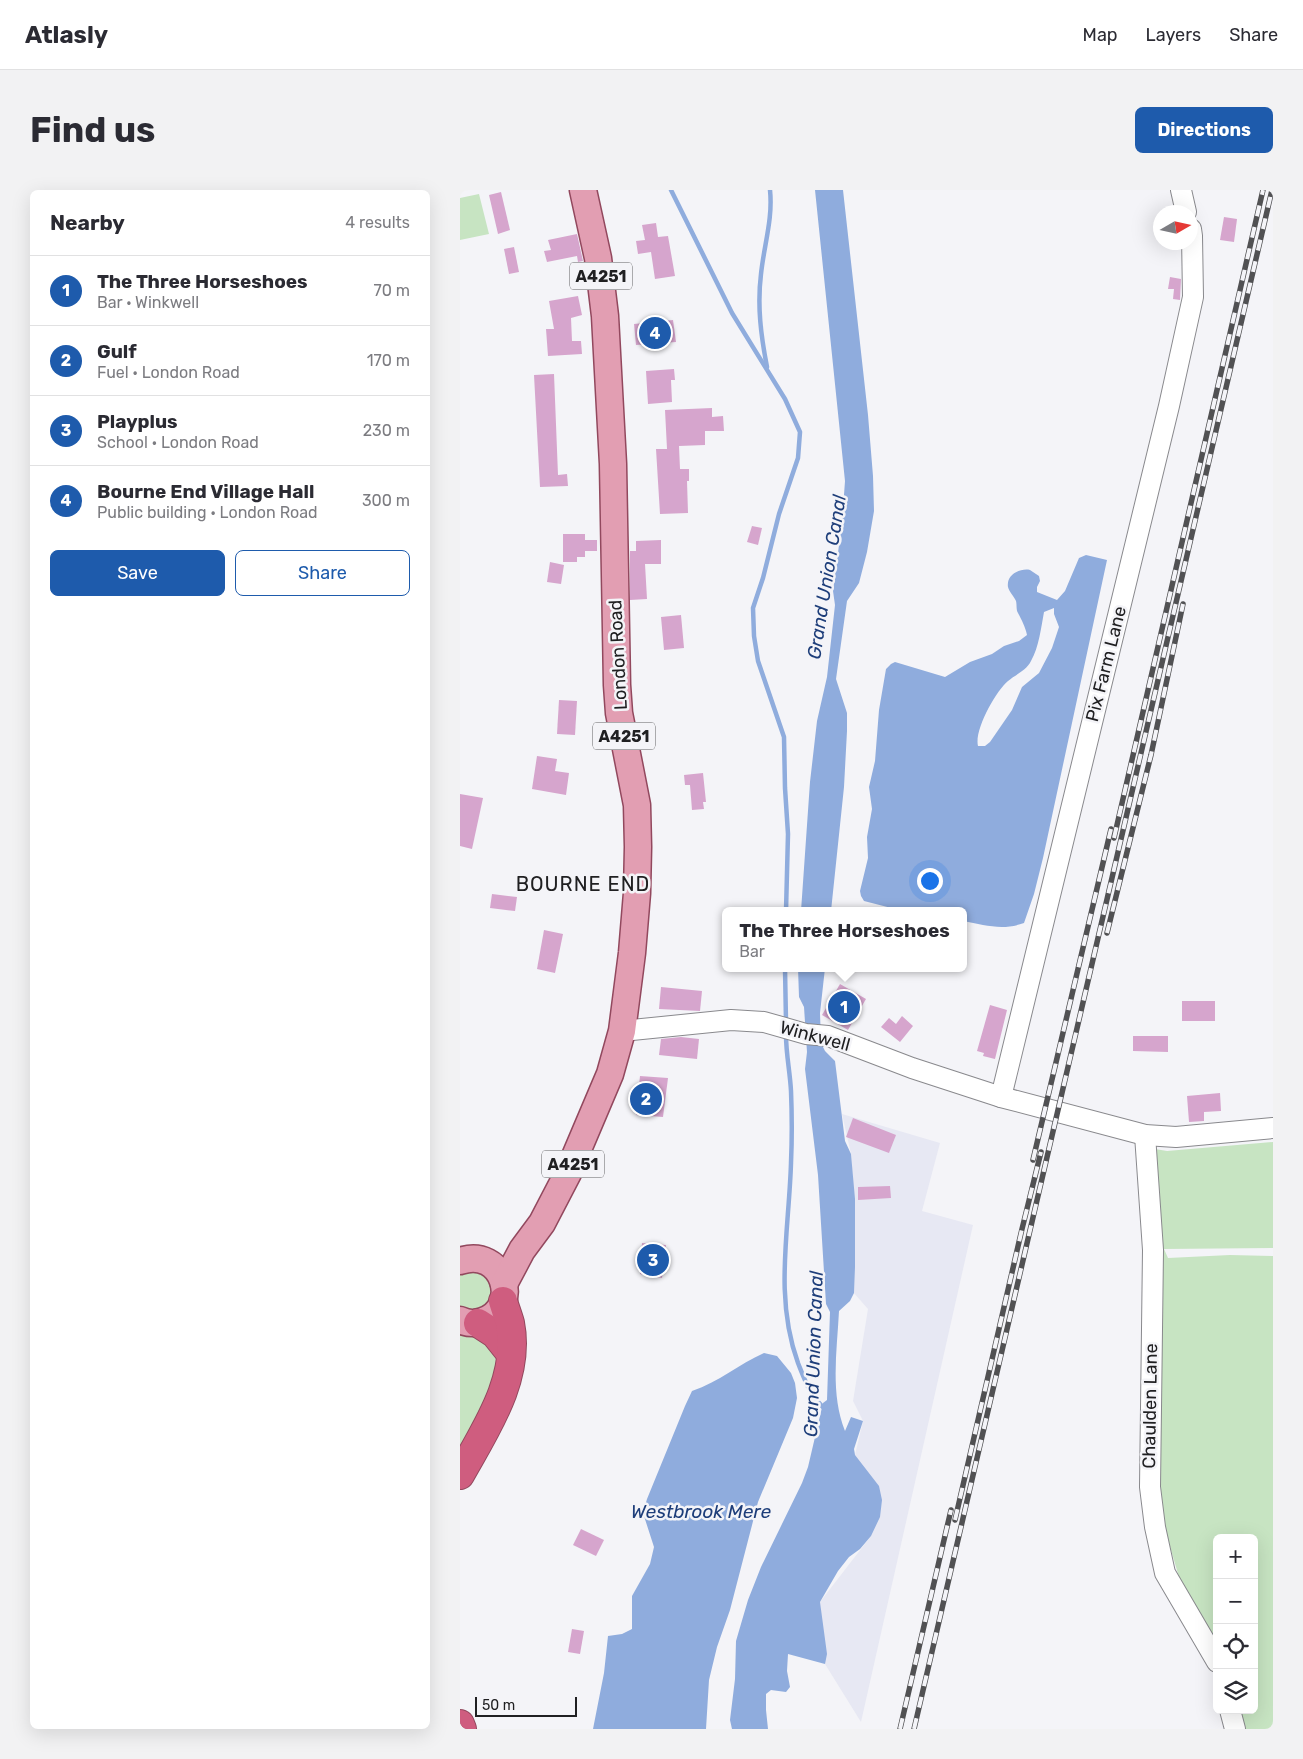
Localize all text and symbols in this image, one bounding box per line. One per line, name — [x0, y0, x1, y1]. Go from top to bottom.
text: Atlasly — [25, 21, 108, 49]
text: Map — [1083, 24, 1118, 46]
text: Layers — [1146, 24, 1201, 46]
text: Share — [1229, 24, 1278, 46]
button: Directions — [1135, 107, 1273, 153]
text: Find us — [30, 109, 155, 151]
north arrow — [1153, 205, 1198, 250]
text: Nearby — [50, 210, 125, 235]
text: 4 results — [345, 213, 410, 232]
road number: A4251 — [570, 262, 632, 290]
text: The Three Horseshoes — [97, 270, 308, 293]
text: 1 — [62, 281, 70, 300]
text: 70 m — [373, 281, 410, 300]
text: Bar · Winkwell — [97, 293, 199, 312]
pin: 4 — [639, 314, 671, 352]
text: Gulf — [97, 340, 137, 363]
text: 2 — [61, 351, 71, 370]
text: 170 m — [367, 351, 410, 370]
text: Fuel · London Road — [97, 363, 240, 382]
text: Playplus — [97, 410, 178, 433]
text: 3 — [61, 421, 71, 440]
text: 230 m — [363, 421, 410, 440]
text: School · London Road — [97, 433, 259, 452]
text: Bourne End Village Hall — [97, 480, 314, 503]
text: 4 — [61, 491, 71, 510]
text: 300 m — [362, 491, 410, 510]
water label: Grand Union Canal — [802, 493, 851, 661]
text: Public building · London Road — [97, 503, 318, 522]
button: Save — [50, 550, 225, 596]
button: Share — [235, 550, 410, 596]
street label: London Road — [604, 599, 632, 711]
street label: Pix Farm Lane — [1081, 604, 1131, 724]
road number: A4251 — [593, 722, 655, 750]
your location — [917, 868, 943, 894]
district label: BOURNE END — [516, 872, 650, 896]
popup — [722, 907, 967, 972]
text: The Three Horseshoes — [739, 919, 950, 942]
text: Bar — [739, 942, 765, 961]
pin: 1 — [828, 988, 860, 1026]
street label: Winkwell — [777, 1016, 853, 1056]
pin: 2 — [630, 1080, 662, 1118]
road number: A4251 — [542, 1151, 604, 1178]
pin: 3 — [637, 1241, 669, 1279]
water label: Grand Union Canal — [799, 1270, 828, 1438]
street label: Chaulden Lane — [1138, 1343, 1162, 1469]
water label: Westbrook Mere — [631, 1500, 772, 1523]
map controls — [1213, 1534, 1258, 1714]
button: + — [1213, 1534, 1258, 1579]
button: − — [1213, 1579, 1258, 1624]
button: locate — [1213, 1624, 1258, 1669]
button: layers — [1213, 1669, 1258, 1714]
scale bar — [475, 1694, 578, 1717]
text: 50 m — [482, 1697, 515, 1714]

